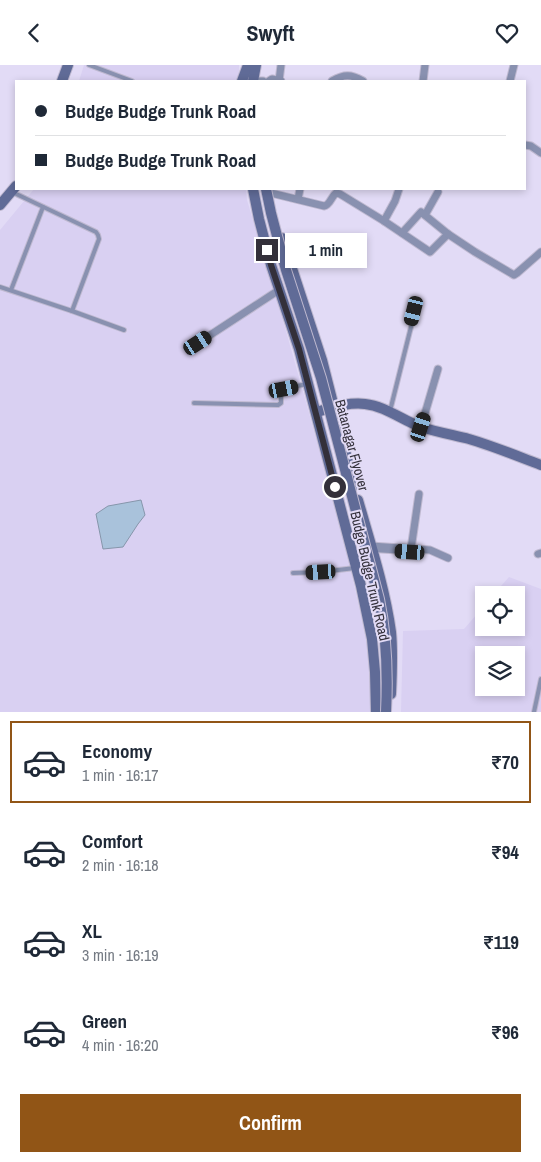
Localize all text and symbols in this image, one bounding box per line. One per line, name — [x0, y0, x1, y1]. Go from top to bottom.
text: Swyft — [246, 18, 295, 48]
icon: back — [20, 19, 48, 47]
icon: heart — [493, 19, 521, 47]
text: Budge Budge Trunk Road — [65, 98, 256, 124]
text: Budge Budge Trunk Road — [65, 147, 256, 173]
callout: 1 min — [284, 233, 367, 267]
route end — [256, 239, 278, 261]
text: 1 min — [309, 239, 343, 261]
car — [403, 295, 424, 327]
car — [181, 329, 214, 357]
car — [267, 379, 300, 399]
street label: Batanagar Flyover — [331, 397, 373, 493]
car — [409, 410, 432, 444]
route start — [324, 476, 346, 498]
street label: Budge Budge Trunk Road — [346, 510, 394, 642]
car — [394, 543, 425, 561]
car — [305, 564, 336, 580]
map controls — [475, 586, 525, 696]
button: locate — [475, 586, 525, 636]
button: layers — [475, 646, 525, 696]
text: Economy — [82, 738, 152, 764]
icon: car — [22, 740, 67, 785]
text: ₹70 — [491, 749, 519, 775]
text: 1 min · 16:17 — [82, 764, 159, 786]
text: Comfort — [82, 828, 143, 854]
icon: car — [22, 830, 67, 875]
text: ₹94 — [491, 839, 519, 865]
text: 2 min · 16:18 — [82, 854, 159, 876]
text: XL — [82, 918, 102, 944]
icon: car — [22, 920, 67, 965]
text: ₹119 — [483, 929, 519, 955]
text: 3 min · 16:19 — [82, 944, 159, 966]
text: Green — [82, 1008, 127, 1034]
icon: car — [22, 1010, 67, 1055]
text: ₹96 — [491, 1019, 519, 1045]
text: 4 min · 16:20 — [82, 1034, 159, 1056]
button: Confirm — [20, 1094, 521, 1152]

